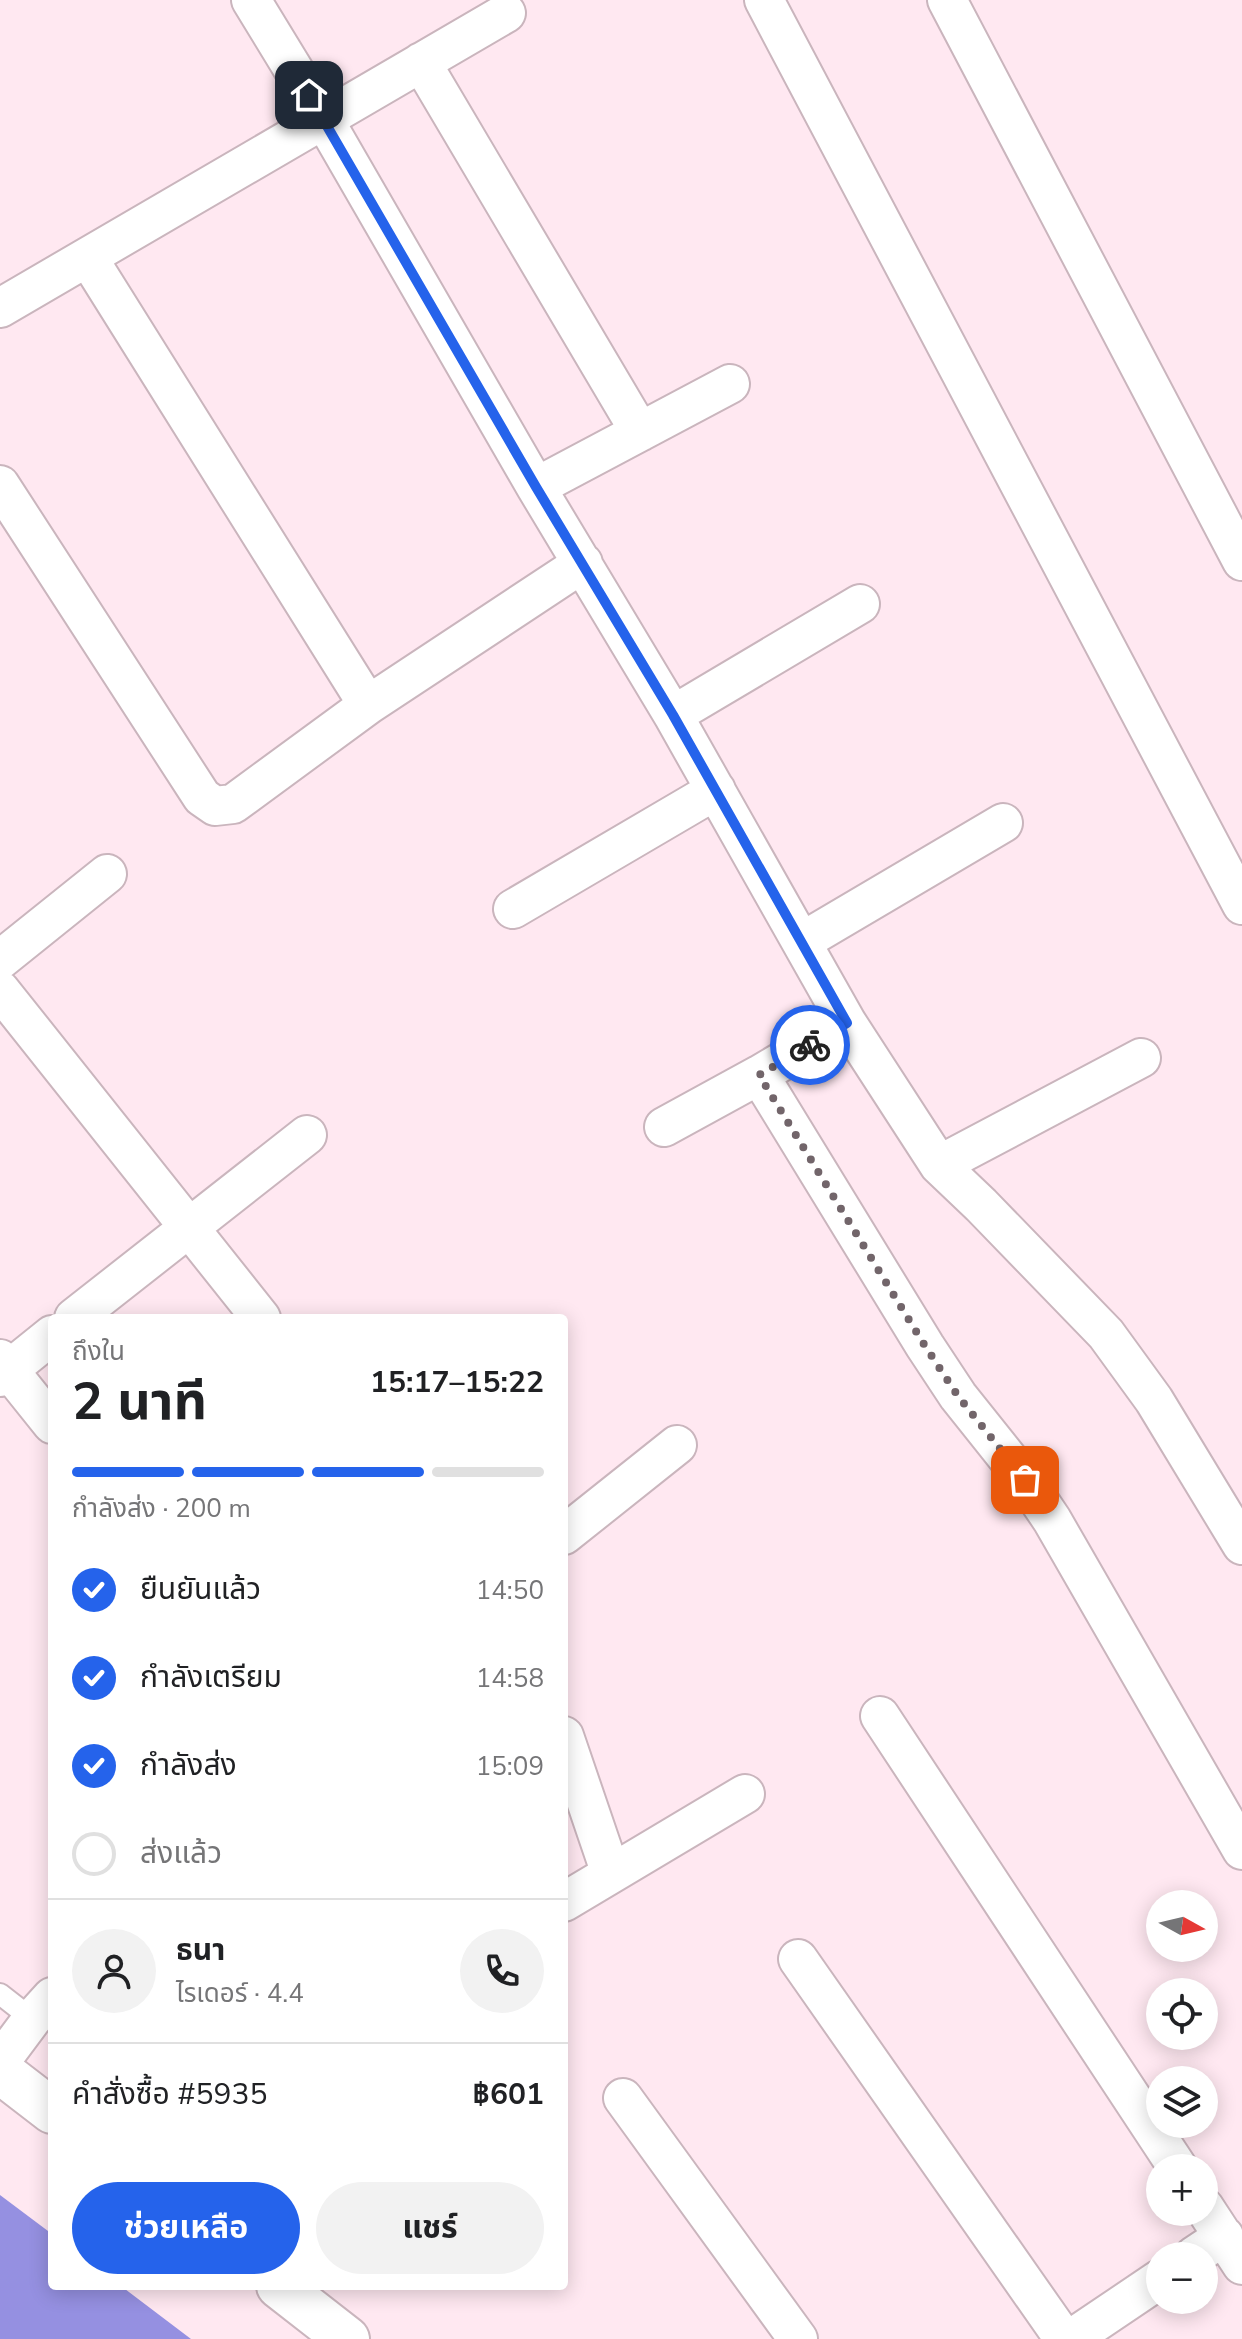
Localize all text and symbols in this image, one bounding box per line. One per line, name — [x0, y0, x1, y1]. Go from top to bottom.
pin — [275, 61, 343, 129]
icon: home — [287, 73, 331, 117]
courier — [770, 1005, 850, 1085]
icon: bike — [788, 1023, 832, 1067]
text: ถึงใน — [72, 1334, 125, 1369]
text: 15:17–15:22 — [370, 1362, 544, 1403]
text: 2 นาที — [72, 1366, 207, 1437]
pin — [991, 1446, 1059, 1514]
icon: bag — [1003, 1458, 1047, 1502]
text: กำลังส่ง · 200 m — [72, 1491, 251, 1526]
icon: check — [72, 1568, 116, 1612]
text: ยืนยันแล้ว — [140, 1569, 261, 1610]
text: 14:50 — [476, 1573, 544, 1608]
icon: check — [72, 1656, 116, 1700]
text: กำลังเตรียม — [140, 1657, 282, 1698]
text: 14:58 — [476, 1661, 544, 1696]
icon: check — [72, 1744, 116, 1788]
text: กำลังส่ง — [140, 1745, 237, 1786]
text: 15:09 — [476, 1749, 544, 1784]
text: ส่งแล้ว — [140, 1833, 222, 1874]
north arrow — [1146, 1890, 1218, 1962]
map controls — [1146, 1890, 1218, 2314]
button: person — [72, 1929, 156, 2013]
button: phone — [460, 1929, 544, 2013]
text: ธนา — [176, 1930, 225, 1971]
text: ไรเดอร์ · 4.4 — [176, 1976, 304, 2011]
button: locate — [1146, 1978, 1218, 2050]
button: layers — [1146, 2066, 1218, 2138]
text: คำสั่งซื้อ #5935 — [72, 2074, 267, 2115]
text: ฿601 — [473, 2074, 544, 2115]
button: + — [1146, 2154, 1218, 2226]
button: ช่วยเหลือ — [72, 2182, 300, 2274]
button: แชร์ — [316, 2182, 544, 2274]
button: − — [1146, 2242, 1218, 2314]

